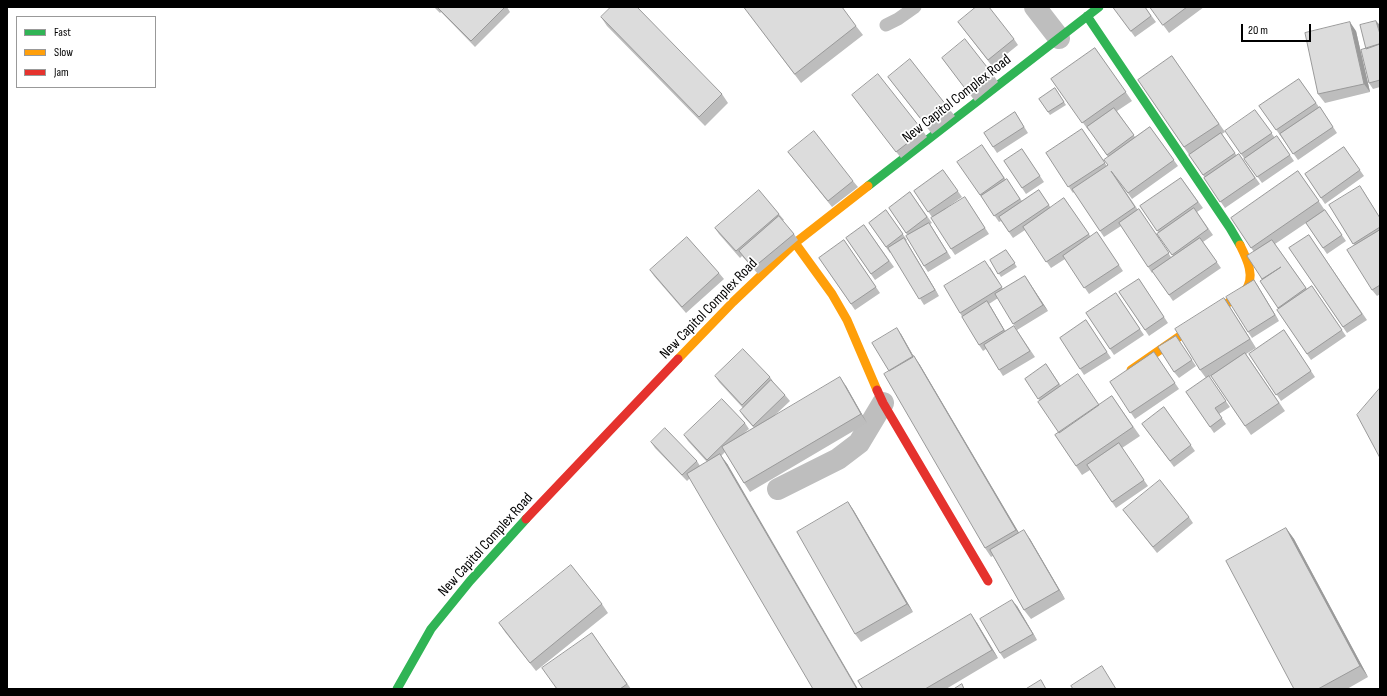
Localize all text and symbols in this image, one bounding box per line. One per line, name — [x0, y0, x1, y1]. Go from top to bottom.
legend — [16, 16, 156, 88]
scale bar — [1243, 16, 1313, 42]
text: 20 m — [1248, 23, 1268, 38]
text: Fast — [54, 25, 71, 40]
text: Slow — [54, 45, 73, 60]
street label: New Capitol Complex Road — [899, 51, 1015, 147]
text: Jam — [54, 65, 69, 80]
street label: New Capitol Complex Road — [656, 255, 762, 363]
street label: New Capitol Complex Road — [435, 490, 537, 600]

